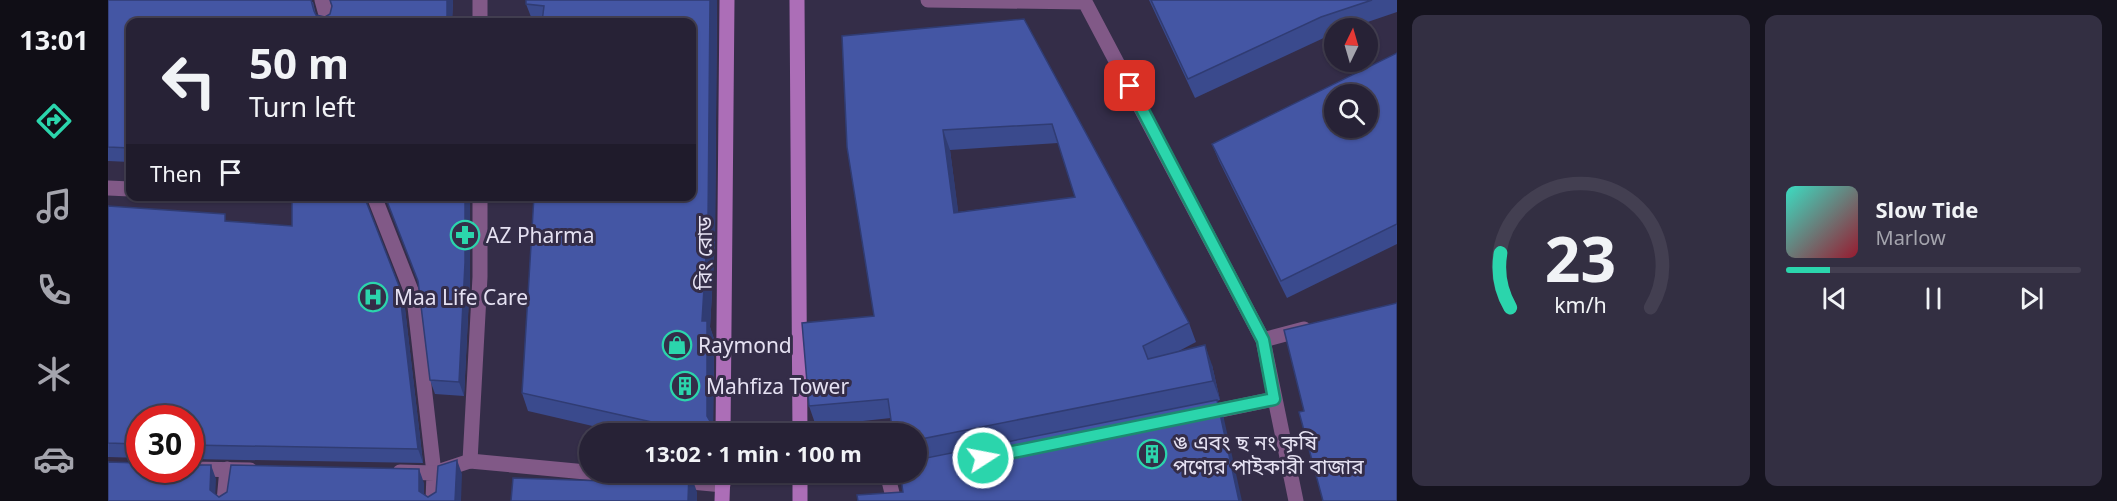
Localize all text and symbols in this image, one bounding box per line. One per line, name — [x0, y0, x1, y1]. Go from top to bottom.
north arrow — [1324, 18, 1378, 72]
map controls — [1324, 18, 1378, 138]
text: 13:01 — [19, 21, 89, 58]
text: 50 m — [249, 34, 349, 91]
icon: left — [150, 42, 228, 120]
pin — [1104, 60, 1155, 111]
icon: arrive — [1113, 69, 1146, 102]
button: search — [1324, 84, 1378, 138]
text: Turn left — [249, 88, 355, 125]
icon: directions — [33, 100, 75, 142]
icon: arrive — [214, 156, 247, 189]
text: Then — [150, 158, 202, 188]
icon: music — [33, 185, 75, 227]
text: Slow Tide — [1876, 194, 1978, 224]
street label: রিং রোড — [690, 215, 718, 291]
text: 23 — [1545, 215, 1616, 300]
pharmacy icon: AZ Pharma — [449, 219, 481, 251]
place label: AZ Pharma — [486, 221, 594, 249]
text: Marlow — [1876, 224, 1946, 251]
icon: phone — [33, 269, 75, 311]
hospital icon: Maa Life Care — [357, 281, 389, 313]
icon: previous — [1818, 282, 1851, 315]
icon: pause — [1917, 282, 1950, 315]
icon: next — [2015, 282, 2048, 315]
place label: Maa Life Care — [394, 283, 528, 311]
text: km/h — [1554, 290, 1607, 319]
shop icon: Raymond — [661, 329, 693, 361]
place label: Raymond — [698, 331, 792, 359]
icon: climate — [33, 353, 75, 395]
building icon: Mahfiza Tower — [669, 370, 701, 402]
place label: Mahfiza Tower — [706, 372, 849, 400]
speed limit sign: 30 — [126, 405, 204, 483]
position arrow — [951, 426, 1015, 490]
place label: ঙ এবং ছ নং কৃষি পণ্যের পাইকারী বাজার — [1173, 428, 1364, 480]
icon: car — [33, 438, 75, 480]
text: 13:02 · 1 min · 100 m — [644, 438, 862, 468]
building icon: ঙ এবং ছ নং কৃষি পণ্যের পাইকারী বাজার — [1136, 438, 1168, 470]

